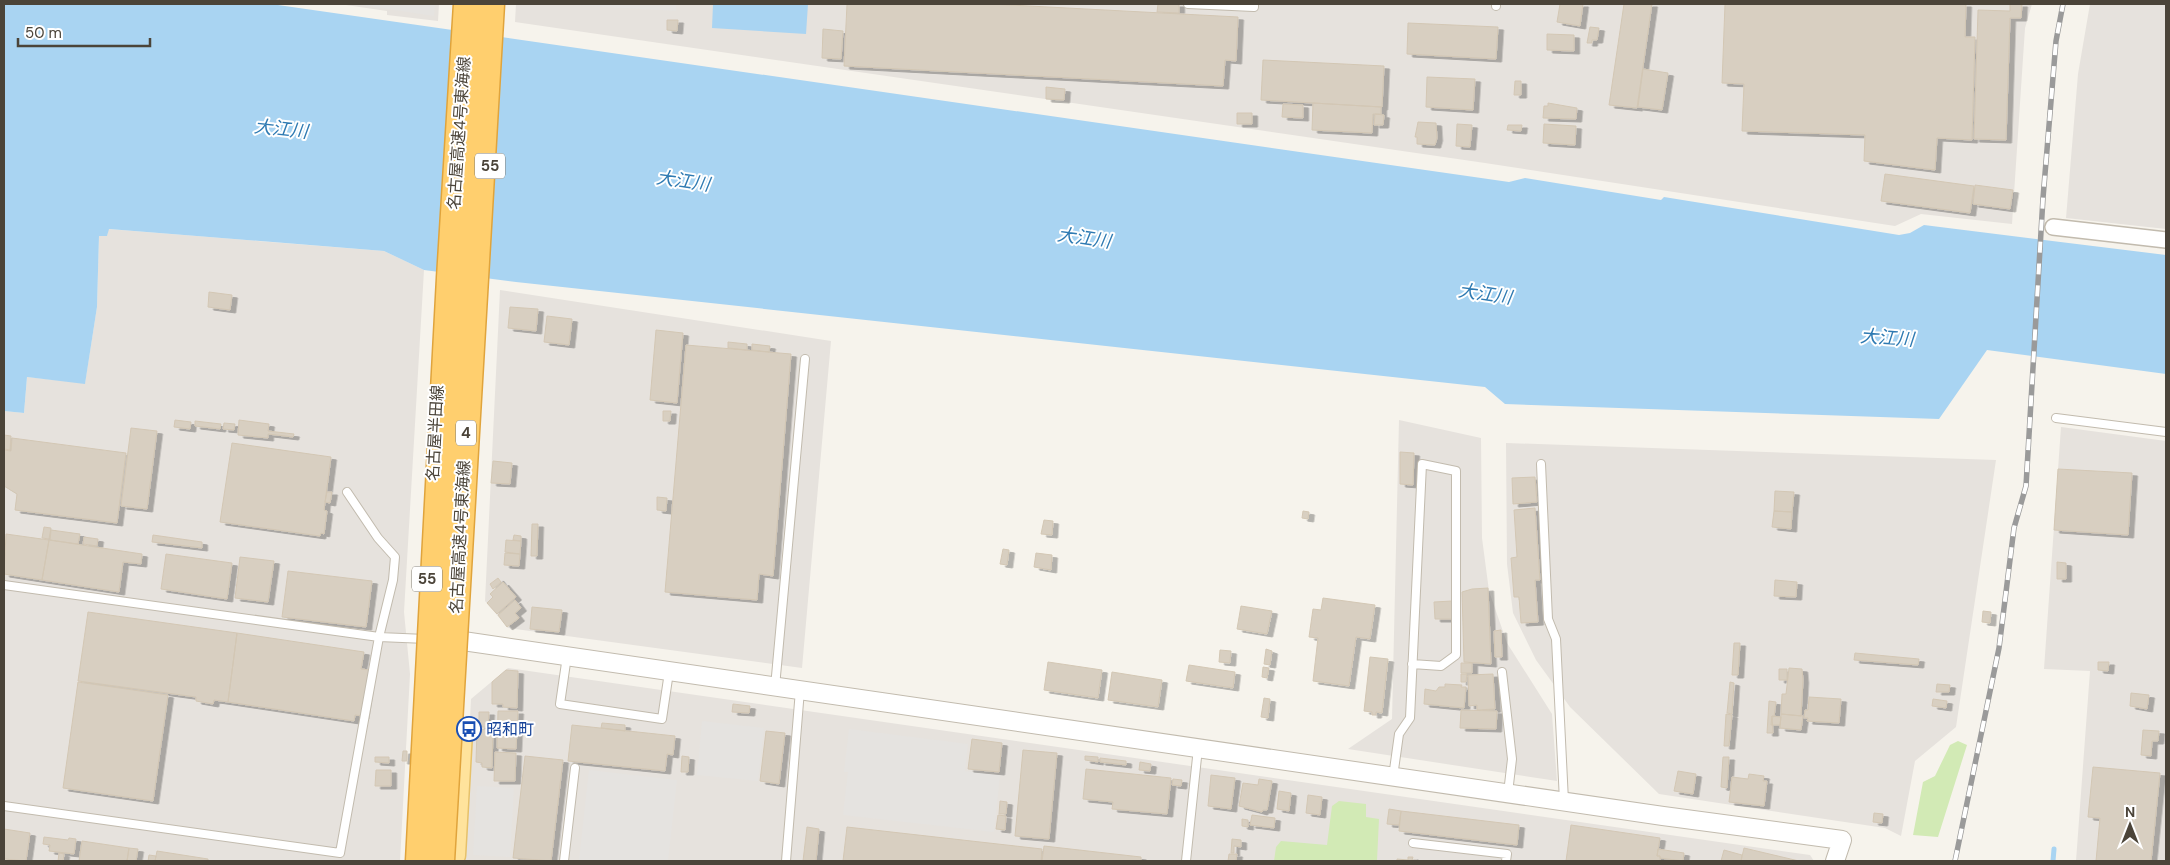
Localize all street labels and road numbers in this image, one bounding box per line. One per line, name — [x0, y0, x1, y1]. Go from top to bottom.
street label: 名古屋高速4号東海線 — [443, 56, 475, 210]
road number: 55 — [475, 154, 505, 178]
street label: 名古屋半田線 — [422, 385, 448, 481]
road number: 4 — [456, 420, 476, 446]
street label: 名古屋高速4号東海線 — [445, 460, 475, 614]
road number: 55 — [412, 566, 442, 592]

